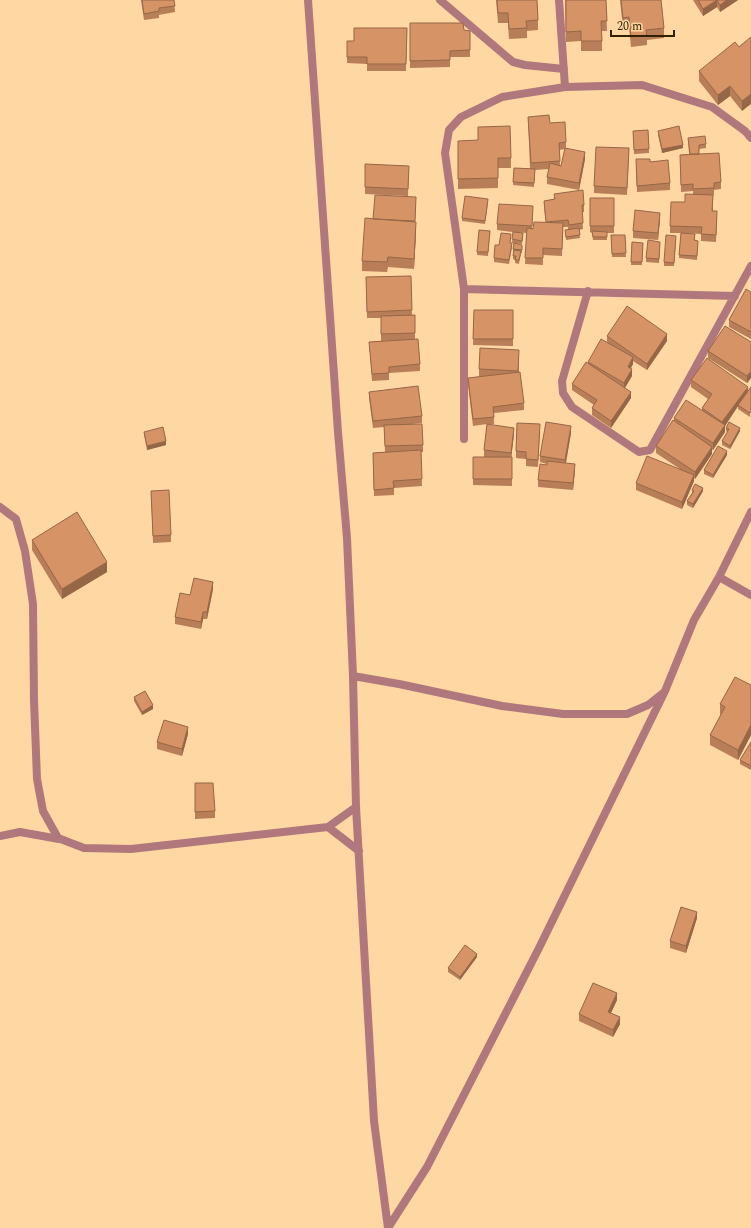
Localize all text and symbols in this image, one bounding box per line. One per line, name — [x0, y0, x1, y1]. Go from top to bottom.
scale bar — [611, 12, 674, 38]
text: 20 m — [617, 17, 642, 36]

